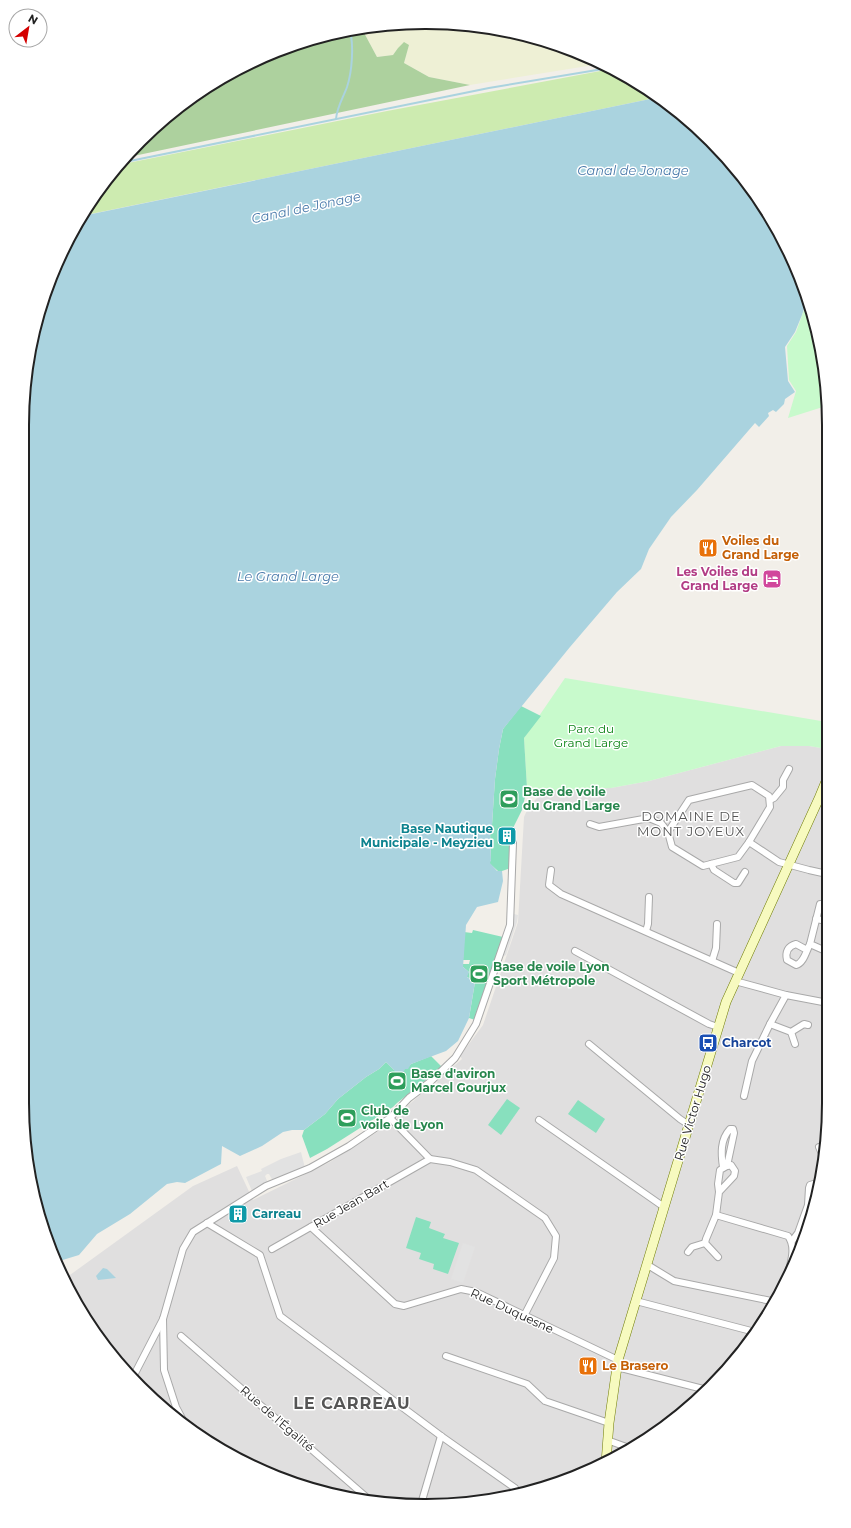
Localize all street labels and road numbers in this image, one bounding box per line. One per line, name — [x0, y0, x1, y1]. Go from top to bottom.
street label: Rue Victor Hugo — [671, 1063, 714, 1162]
street label: Rue Jean Bart — [310, 1176, 391, 1231]
street label: Rue Duquesne — [468, 1285, 556, 1336]
street label: Rue de l'Égalité — [237, 1383, 317, 1455]

